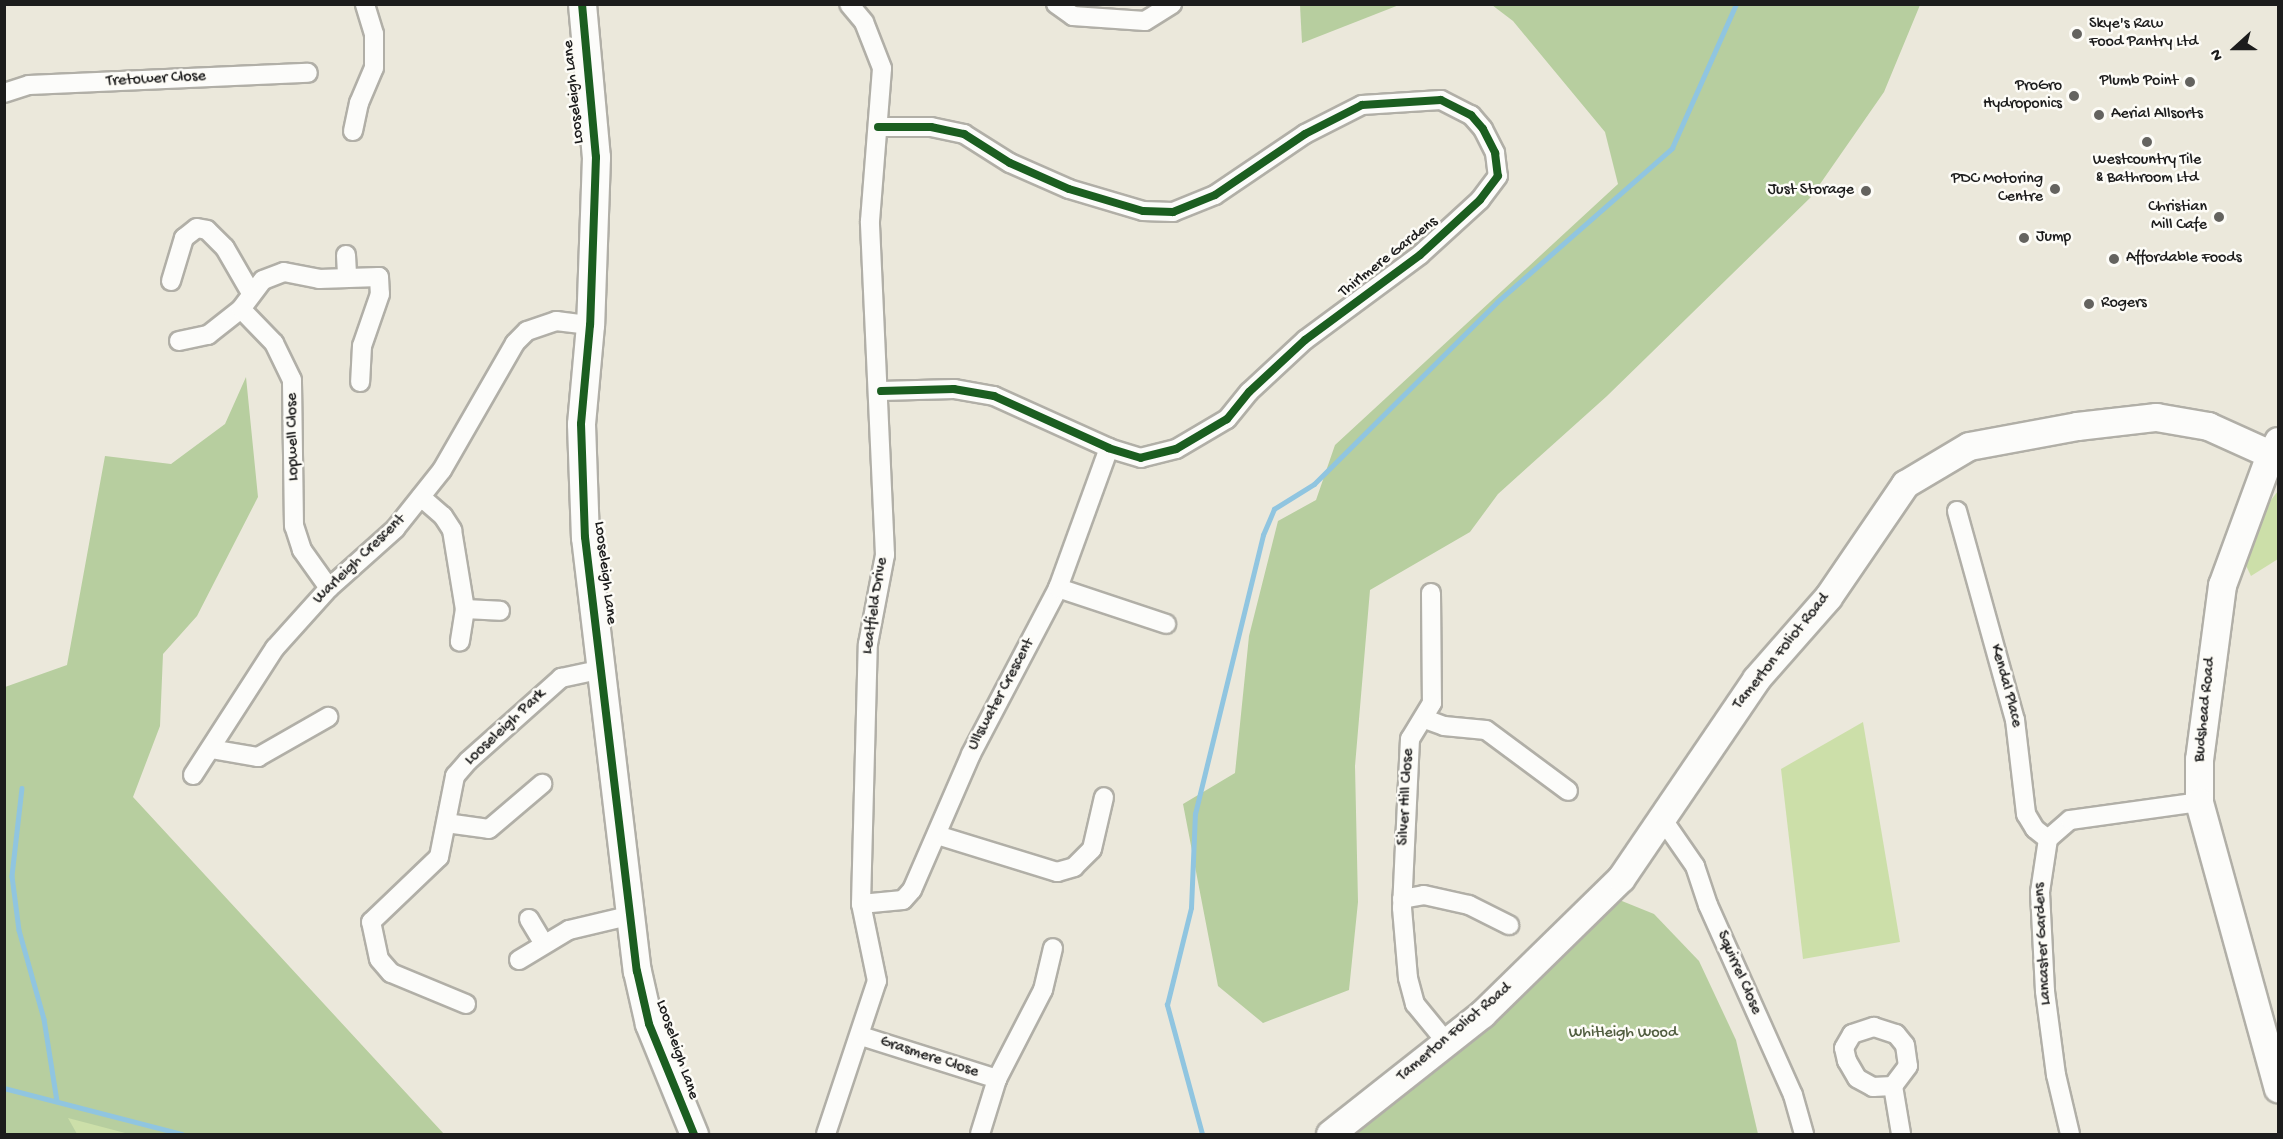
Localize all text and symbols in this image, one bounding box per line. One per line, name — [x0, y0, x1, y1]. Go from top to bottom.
place label: Skye's Raw Food Pantry Ltd — [2089, 15, 2198, 53]
north arrow — [2205, 18, 2265, 78]
marker: Skye's Raw Food Pantry Ltd — [2070, 27, 2084, 41]
street label: Looseleigh Lane — [560, 39, 590, 145]
text: N — [2207, 46, 2228, 63]
street label: Tretower Close — [106, 68, 206, 92]
place label: Plumb Point — [2100, 72, 2178, 92]
marker: Plumb Point — [2183, 75, 2197, 89]
place label: ProGro Hydroponics — [1983, 77, 2062, 115]
marker: ProGro Hydroponics — [2067, 89, 2081, 103]
place label: Aerial Allsorts — [2111, 105, 2203, 125]
marker: Aerial Allsorts — [2092, 108, 2106, 122]
marker: Westcountry Tile & Bathroom Ltd — [2140, 135, 2154, 149]
place label: Westcountry Tile & Bathroom Ltd — [2093, 151, 2201, 189]
place label: PDC Motoring Centre — [1951, 170, 2043, 208]
place label: Just Storage — [1768, 181, 1854, 201]
marker: PDC Motoring Centre — [2048, 182, 2062, 196]
marker: Just Storage — [1859, 184, 1873, 198]
place label: Christian Mill Cafe — [2148, 198, 2207, 236]
marker: Christian Mill Cafe — [2212, 210, 2226, 224]
street label: Thirlmere Gardens — [1336, 213, 1442, 303]
place label: Jump — [2036, 228, 2071, 248]
marker: Jump — [2017, 231, 2031, 245]
place label: Affordable Foods — [2126, 249, 2242, 269]
marker: Affordable Foods — [2107, 252, 2121, 266]
place label: Rogers — [2101, 294, 2147, 314]
marker: Rogers — [2082, 297, 2096, 311]
street label: Lopwell Close — [284, 393, 304, 481]
street label: Warleigh Crescent — [310, 511, 410, 609]
street label: Looseleigh Lane — [588, 520, 620, 626]
street label: Leatfield Drive — [859, 556, 893, 656]
street label: Tamerton Foliot Road — [1729, 590, 1835, 714]
street label: Ullswater Crescent — [964, 636, 1040, 754]
street label: Kendal Place — [1985, 642, 2025, 730]
street label: Budshead Road — [2191, 657, 2221, 763]
street label: Looseleigh Park — [461, 686, 551, 770]
street label: Silver Hill Close — [1395, 748, 1419, 846]
street label: Lancaster Gardens — [2031, 882, 2057, 1006]
street label: Squirrel Close — [1711, 928, 1765, 1018]
street label: Tamerton Foliot Road — [1394, 979, 1516, 1087]
street label: Looseleigh Lane — [650, 998, 702, 1102]
park label: Whitleigh Wood — [1569, 1024, 1677, 1044]
street label: Grasmere Close — [877, 1033, 981, 1083]

